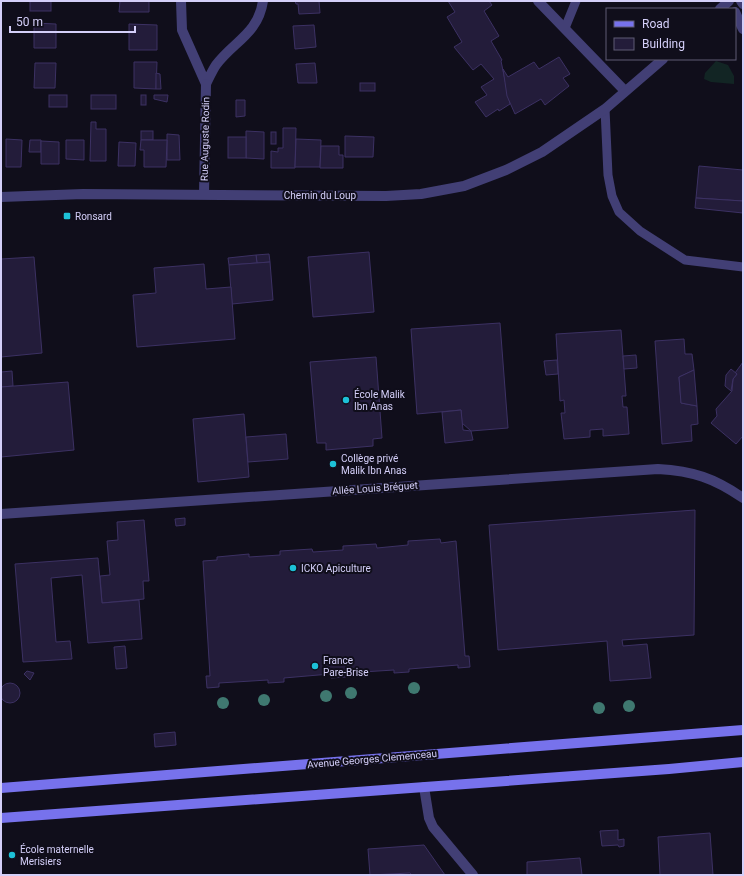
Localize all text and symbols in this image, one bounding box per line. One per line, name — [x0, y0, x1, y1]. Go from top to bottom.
scale bar — [10, 8, 135, 34]
legend — [606, 8, 736, 60]
text: 50 m — [16, 15, 43, 29]
text: Road — [642, 17, 670, 31]
text: Building — [642, 37, 685, 51]
street label: Rue Auguste Rodin — [199, 97, 211, 181]
street label: Chemin du Loup — [284, 190, 357, 201]
marker: Ronsard — [62, 211, 72, 221]
place label: Ronsard — [75, 211, 112, 222]
place label: École Malik Ibn Anas — [354, 388, 406, 412]
marker: École Malik Ibn Anas — [341, 395, 351, 405]
place label: Collège privé Malik Ibn Anas — [341, 453, 407, 476]
marker: Collège privé Malik Ibn Anas — [328, 459, 338, 469]
street label: Allée Louis Bréguet — [332, 480, 418, 496]
marker: ICKO Apiculture — [288, 563, 298, 573]
place label: ICKO Apiculture — [301, 563, 371, 574]
place label: France Pare-Brise — [323, 655, 369, 678]
marker: France Pare-Brise — [310, 661, 320, 671]
street label: Avenue Georges Clemenceau — [307, 748, 437, 770]
place label: École maternelle Merisiers — [20, 843, 94, 867]
marker: École maternelle Merisiers — [7, 850, 17, 860]

